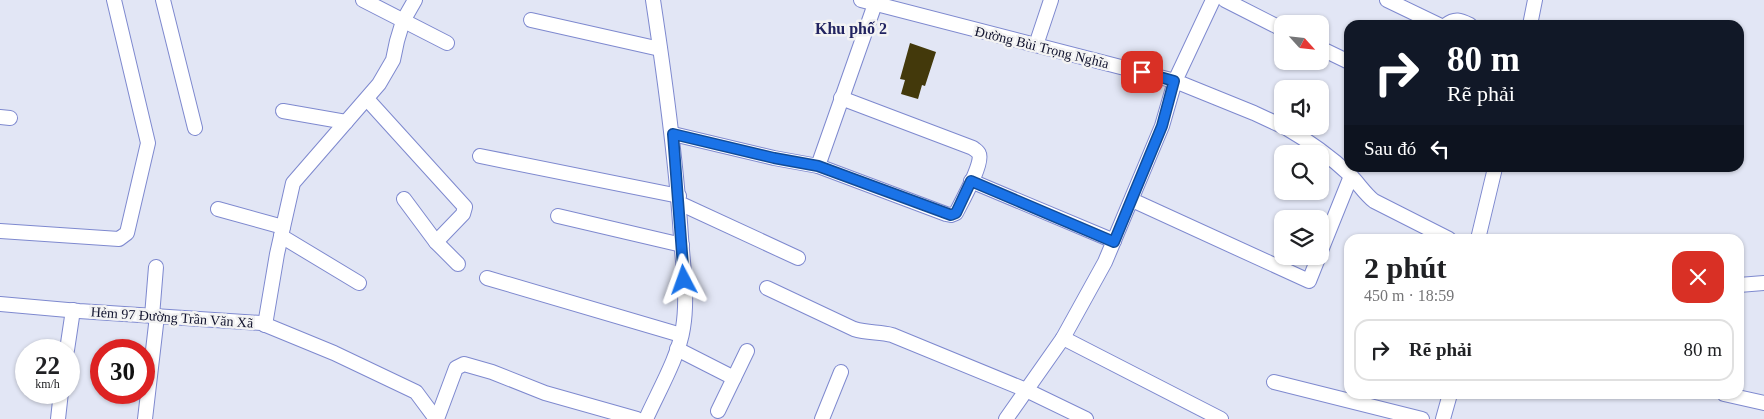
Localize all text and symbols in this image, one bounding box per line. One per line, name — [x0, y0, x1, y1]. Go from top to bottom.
north arrow — [1274, 15, 1329, 70]
map controls — [1274, 15, 1329, 265]
district label: Khu phố 2 — [815, 20, 887, 38]
street label: Đường Bùi Trọng Nghĩa — [973, 24, 1111, 72]
icon: right — [1364, 40, 1429, 105]
text: 80 m — [1447, 40, 1520, 79]
pin — [1121, 51, 1163, 93]
icon: arrive — [1128, 58, 1156, 86]
button: sound — [1274, 80, 1329, 135]
text: Rẽ phải — [1447, 81, 1515, 106]
icon: left — [1426, 135, 1454, 163]
text: Sau đó — [1364, 138, 1416, 159]
button: search — [1274, 145, 1329, 200]
button: layers — [1274, 210, 1329, 265]
text: 2 phút — [1364, 251, 1447, 284]
button: close — [1672, 251, 1724, 303]
position arrow — [657, 253, 709, 305]
text: 450 m · 18:59 — [1364, 287, 1454, 304]
street label: Hẻm 97 Đường Trần Văn Xã — [90, 304, 255, 331]
icon: right — [1366, 336, 1394, 364]
speed limit sign: 30 — [90, 339, 155, 404]
text: Rẽ phải — [1409, 339, 1472, 360]
text: 80 m — [1683, 339, 1722, 360]
text: 22 — [35, 352, 60, 379]
text: km/h — [35, 377, 60, 391]

